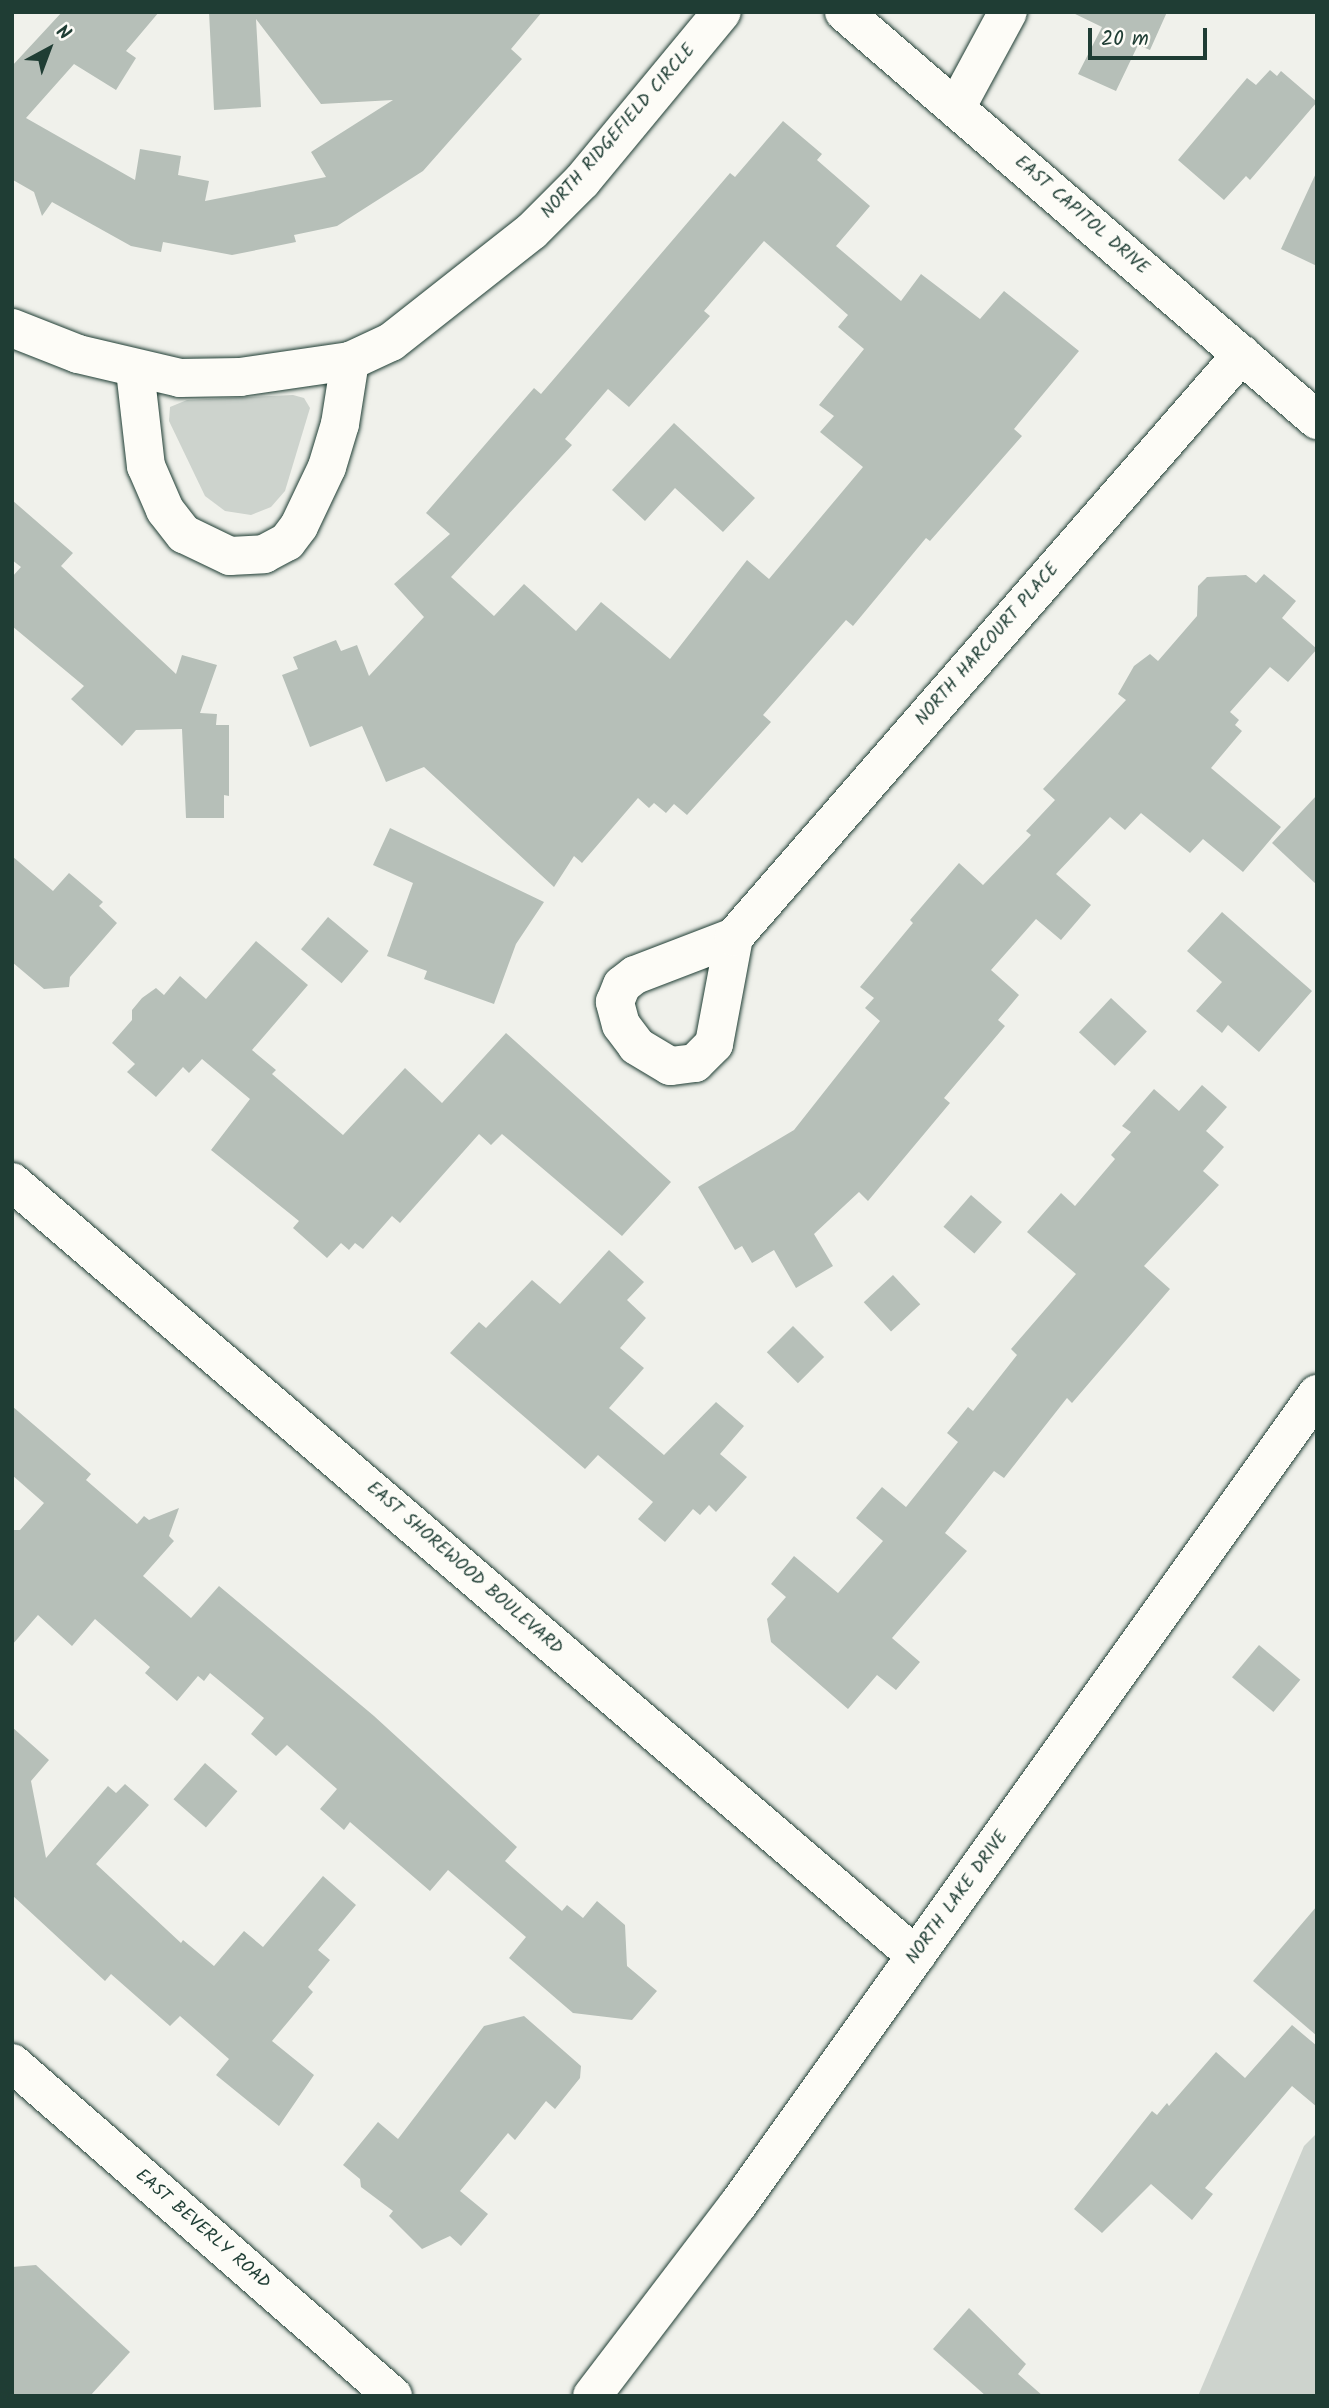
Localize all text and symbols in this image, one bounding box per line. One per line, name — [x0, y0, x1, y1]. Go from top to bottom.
north arrow — [14, 14, 84, 84]
scale bar — [1091, 14, 1210, 58]
text: N — [48, 18, 77, 48]
text: 20 m — [1101, 23, 1149, 56]
street label: NORTH RIDGEFIELD CIRCLE — [537, 40, 701, 224]
street label: EAST CAPITOL DRIVE — [1010, 152, 1152, 280]
street label: NORTH HARCOURT PLACE — [912, 559, 1064, 731]
street label: EAST SHOREWOOD BOULEVARD — [362, 1478, 566, 1660]
street label: NORTH LAKE DRIVE — [902, 1827, 1014, 1969]
street label: EAST BEVERLY ROAD — [130, 2165, 274, 2295]

